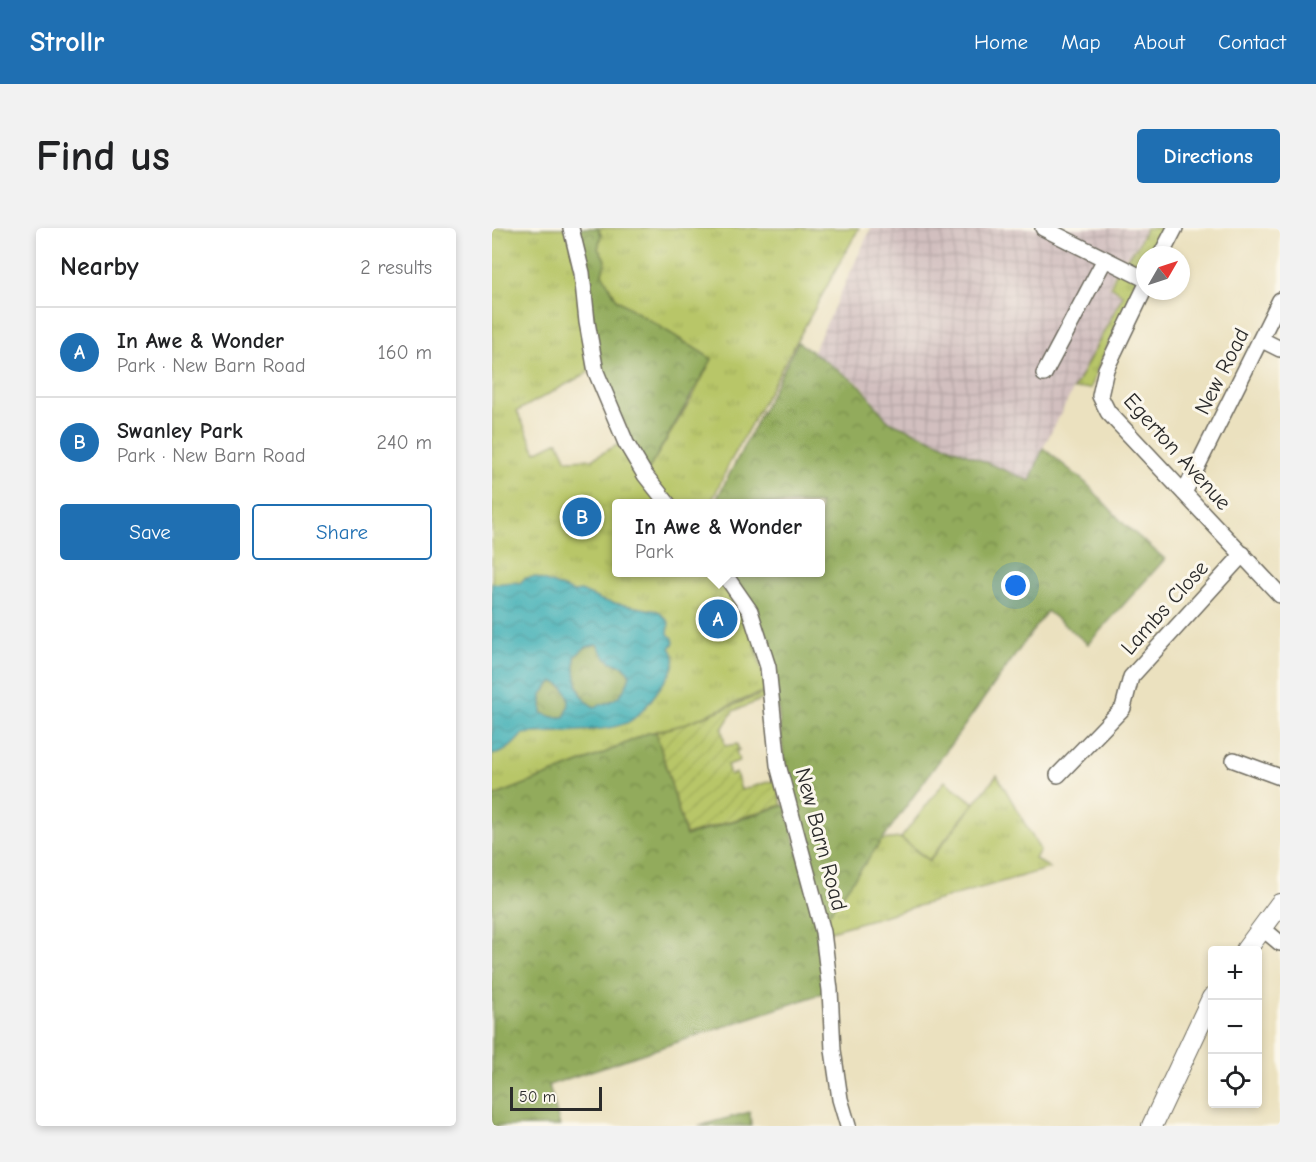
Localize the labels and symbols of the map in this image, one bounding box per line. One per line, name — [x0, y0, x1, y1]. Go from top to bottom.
north arrow — [1136, 246, 1190, 300]
street label: New Road — [1189, 324, 1255, 419]
street label: Egerton Avenue — [1118, 388, 1237, 516]
pin: B — [562, 494, 602, 540]
street label: Lambs Close — [1116, 555, 1214, 660]
your location — [1001, 571, 1030, 600]
pin: A — [698, 596, 738, 642]
street label: New Barn Road — [789, 765, 853, 913]
scale bar — [510, 1084, 602, 1112]

